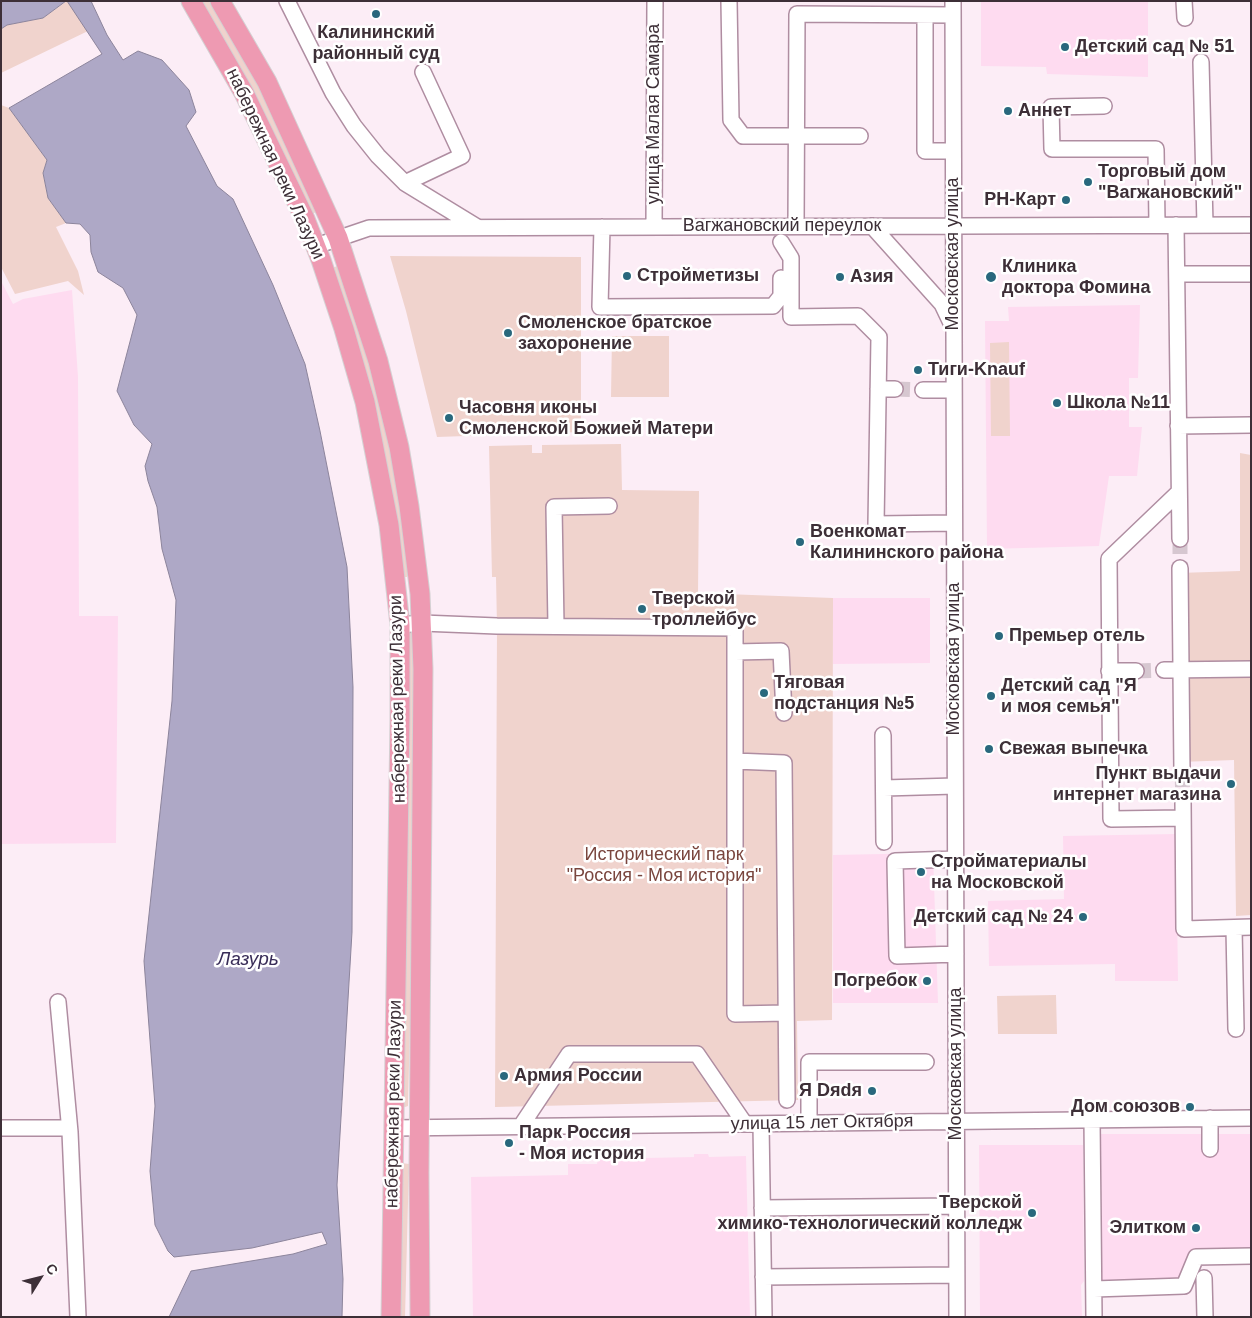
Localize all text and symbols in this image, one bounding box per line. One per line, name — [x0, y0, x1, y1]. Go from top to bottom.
marker: Калининский районный суд — [370, 8, 382, 20]
place label: Калининский районный суд — [312, 22, 440, 64]
street label: улица Малая Самара — [643, 24, 665, 204]
place label: Детский сад № 51 — [1075, 36, 1234, 58]
marker: Детский сад № 51 — [1059, 41, 1071, 53]
street label: набережная реки Лазури — [221, 65, 329, 263]
place label: Аннет — [1018, 100, 1071, 122]
marker: Аннет — [1002, 105, 1014, 117]
place label: Торговый дом "Вагжановский" — [1098, 161, 1242, 203]
marker: Торговый дом "Вагжановский" — [1082, 176, 1094, 188]
street label: Московская улица — [942, 177, 964, 331]
place label: РН-Карт — [984, 189, 1056, 211]
marker: РН-Карт — [1060, 194, 1072, 206]
street label: Вагжановский переулок — [683, 215, 881, 237]
place label: Клиника доктора Фомина — [1002, 256, 1150, 298]
place label: Стройметизы — [637, 265, 759, 287]
place label: Азия — [850, 266, 894, 288]
marker: Стройметизы — [621, 270, 633, 282]
marker: Клиника доктора Фомина — [984, 270, 998, 284]
marker: Азия — [834, 271, 846, 283]
place label: Смоленское братское захоронение — [518, 312, 712, 354]
marker: Смоленское братское захоронение — [502, 327, 514, 339]
place label: Тиги-Knauf — [928, 359, 1025, 381]
marker: Тиги-Knauf — [912, 364, 924, 376]
place label: Школа №11 — [1067, 392, 1170, 414]
place label: Часовня иконы Смоленской Божией Матери — [459, 397, 713, 439]
marker: Школа №11 — [1051, 397, 1063, 409]
marker: Часовня иконы Смоленской Божией Матери — [443, 412, 455, 424]
place label: Военкомат Калининского района — [810, 521, 1004, 564]
marker: Военкомат Калининского района — [794, 536, 806, 548]
street label: Московская улица — [943, 582, 965, 736]
place label: Тверской троллейбус — [652, 588, 757, 630]
street label: набережная реки Лазури — [385, 595, 411, 803]
marker: Тверской троллейбус — [636, 603, 648, 615]
place label: Премьер отель — [1009, 625, 1145, 647]
marker: Премьер отель — [993, 630, 1005, 642]
place label: Тяговая подстанция №5 — [774, 672, 914, 714]
place label: Детский сад "Я и моя семья" — [1001, 675, 1137, 718]
marker: Тяговая подстанция №5 — [758, 687, 770, 699]
marker: Детский сад "Я и моя семья" — [985, 690, 997, 702]
place label: Свежая выпечка — [999, 738, 1147, 760]
marker: Свежая выпечка — [983, 743, 995, 755]
place label: Пункт выдачи интернет магазина — [1053, 763, 1221, 806]
marker: Пункт выдачи интернет магазина — [1225, 778, 1237, 790]
park label: Исторический парк "Россия - Моя история" — [567, 844, 761, 886]
place label: Стройматериалы на Московской — [931, 851, 1087, 894]
marker: Стройматериалы на Московской — [915, 866, 927, 878]
place label: Детский сад № 24 — [914, 906, 1073, 928]
marker: Детский сад № 24 — [1077, 911, 1089, 923]
water label: Лазурь — [217, 949, 279, 971]
place label: Погребок — [834, 970, 917, 992]
marker: Погребок — [921, 975, 933, 987]
street label: Московская улица — [945, 987, 967, 1141]
street label: набережная реки Лазури — [381, 1000, 407, 1208]
place label: Армия России — [514, 1065, 642, 1087]
marker: Армия России — [498, 1070, 510, 1082]
place label: Я Dяdя — [799, 1080, 862, 1102]
marker: Я Dяdя — [866, 1085, 878, 1097]
place label: Дом союзов — [1071, 1096, 1180, 1118]
marker: Дом союзов — [1184, 1101, 1196, 1113]
street label: улица 15 лет Октября — [731, 1111, 913, 1135]
place label: Парк Россия - Моя история — [519, 1122, 644, 1164]
marker: Парк Россия - Моя история — [503, 1137, 515, 1149]
place label: Тверской химико-технологический колледж — [717, 1192, 1022, 1234]
marker: Тверской химико-технологический колледж — [1026, 1207, 1038, 1219]
place label: Элитком — [1109, 1217, 1186, 1239]
marker: Элитком — [1190, 1222, 1202, 1234]
north arrow — [15, 1253, 65, 1303]
text: С — [43, 1260, 62, 1278]

